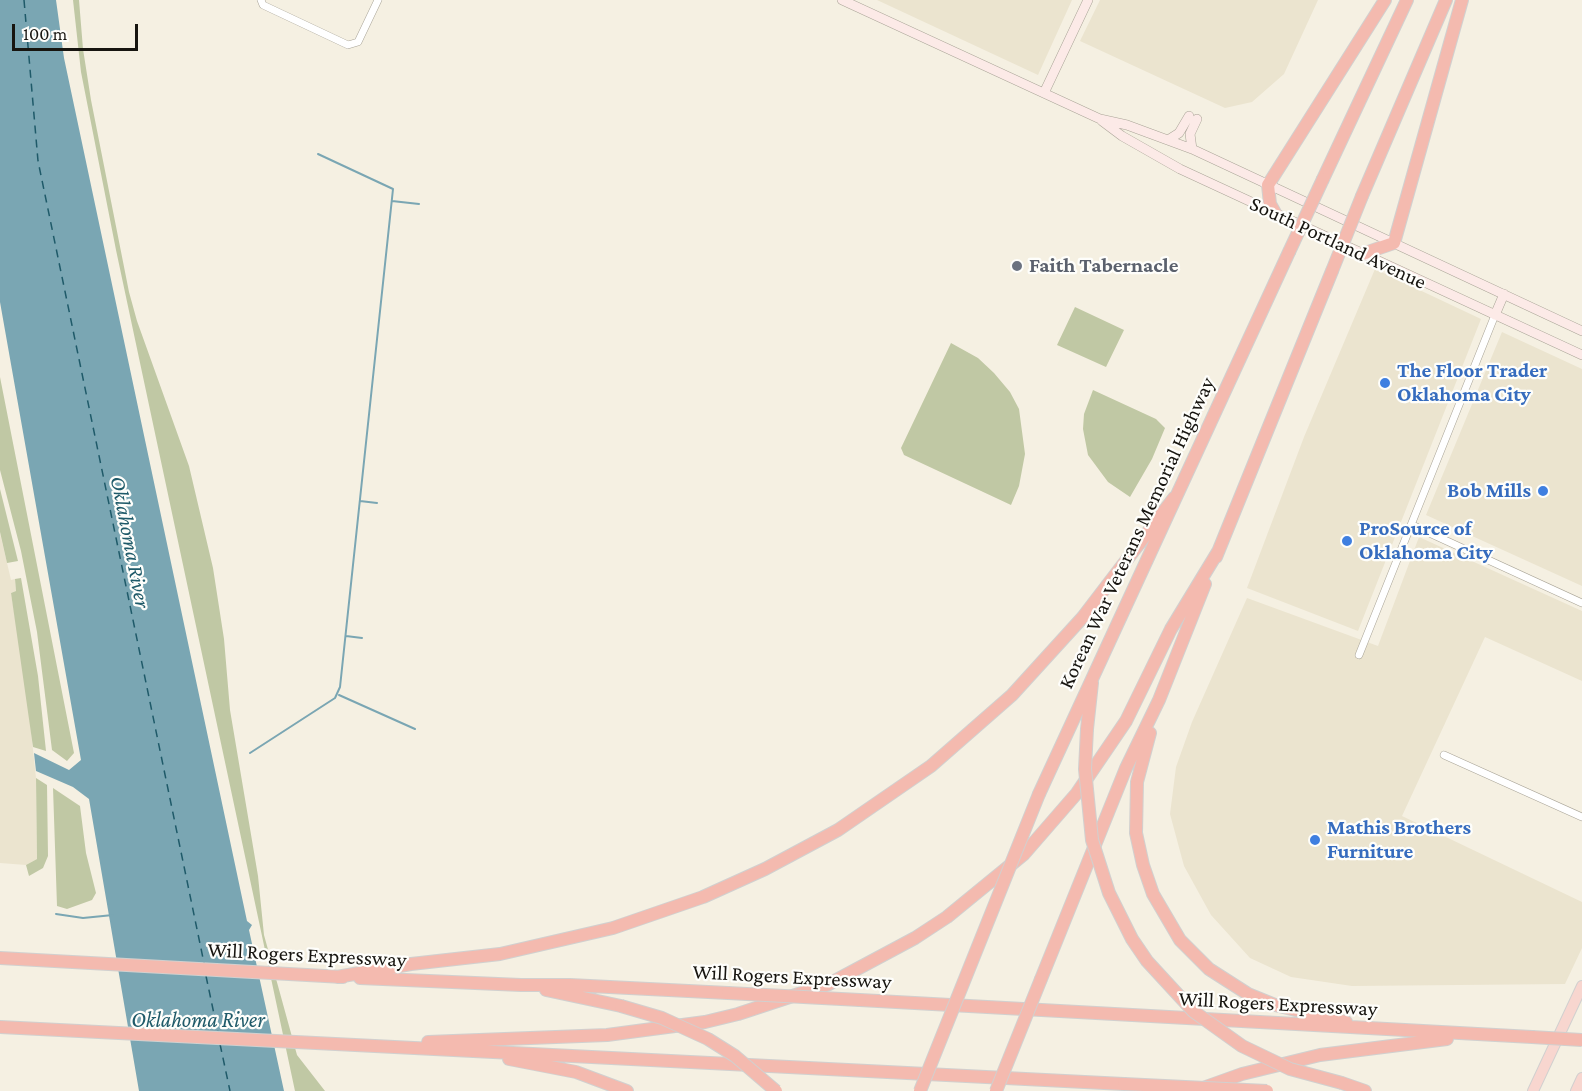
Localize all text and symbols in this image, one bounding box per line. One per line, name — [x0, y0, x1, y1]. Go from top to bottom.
scale bar — [15, 12, 141, 50]
text: 100 m — [23, 24, 67, 44]
street label: South Portland Avenue — [1246, 191, 1430, 295]
place label: Faith Tabernacle — [1029, 253, 1178, 279]
marker: Faith Tabernacle — [1010, 259, 1024, 273]
place label: The Floor Trader Oklahoma City — [1397, 358, 1547, 408]
street label: Korean War Veterans Memorial Highway — [1054, 373, 1220, 693]
marker: The Floor Trader Oklahoma City — [1378, 376, 1392, 390]
water label: Oklahoma River — [104, 474, 156, 610]
place label: Bob Mills — [1447, 478, 1531, 504]
marker: Bob Mills — [1536, 484, 1550, 498]
place label: ProSource of Oklahoma City — [1359, 516, 1493, 566]
marker: ProSource of Oklahoma City — [1340, 534, 1354, 548]
place label: Mathis Brothers Furniture — [1327, 815, 1471, 865]
marker: Mathis Brothers Furniture — [1308, 833, 1322, 847]
street label: Will Rogers Expressway — [207, 937, 407, 973]
street label: Will Rogers Expressway — [692, 959, 892, 995]
street label: Will Rogers Expressway — [1178, 986, 1378, 1022]
water label: Oklahoma River — [131, 1007, 265, 1033]

